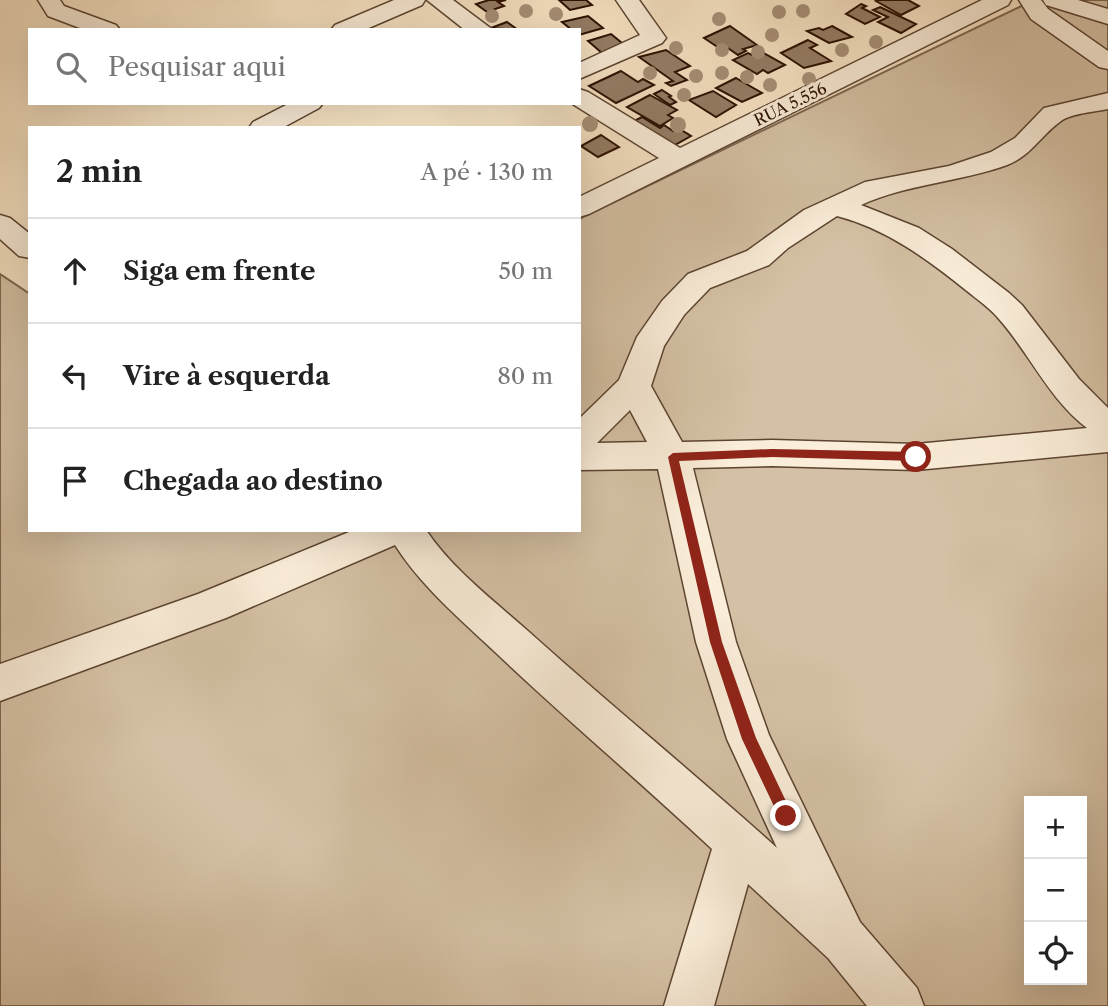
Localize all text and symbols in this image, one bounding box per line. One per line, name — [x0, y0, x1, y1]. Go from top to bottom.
search box — [28, 28, 581, 105]
icon: search — [52, 48, 90, 86]
text: Pesquisar aqui — [108, 51, 286, 83]
street label: RUA 5.556 — [750, 78, 830, 130]
text: 2 min — [56, 153, 142, 190]
text: A pé · 130 m — [420, 158, 553, 186]
icon: ahead — [56, 252, 94, 290]
text: Siga em frente — [123, 255, 316, 287]
text: 50 m — [498, 257, 553, 285]
icon: left — [56, 357, 94, 395]
text: Vire à esquerda — [123, 360, 330, 392]
text: 80 m — [497, 362, 553, 390]
route start — [900, 441, 931, 472]
icon: arrive — [56, 462, 94, 500]
text: Chegada ao destino — [123, 465, 383, 497]
map controls — [1024, 796, 1087, 985]
button: + — [1024, 796, 1087, 859]
route end — [770, 800, 801, 831]
button: − — [1024, 859, 1087, 922]
button: locate — [1024, 922, 1087, 985]

